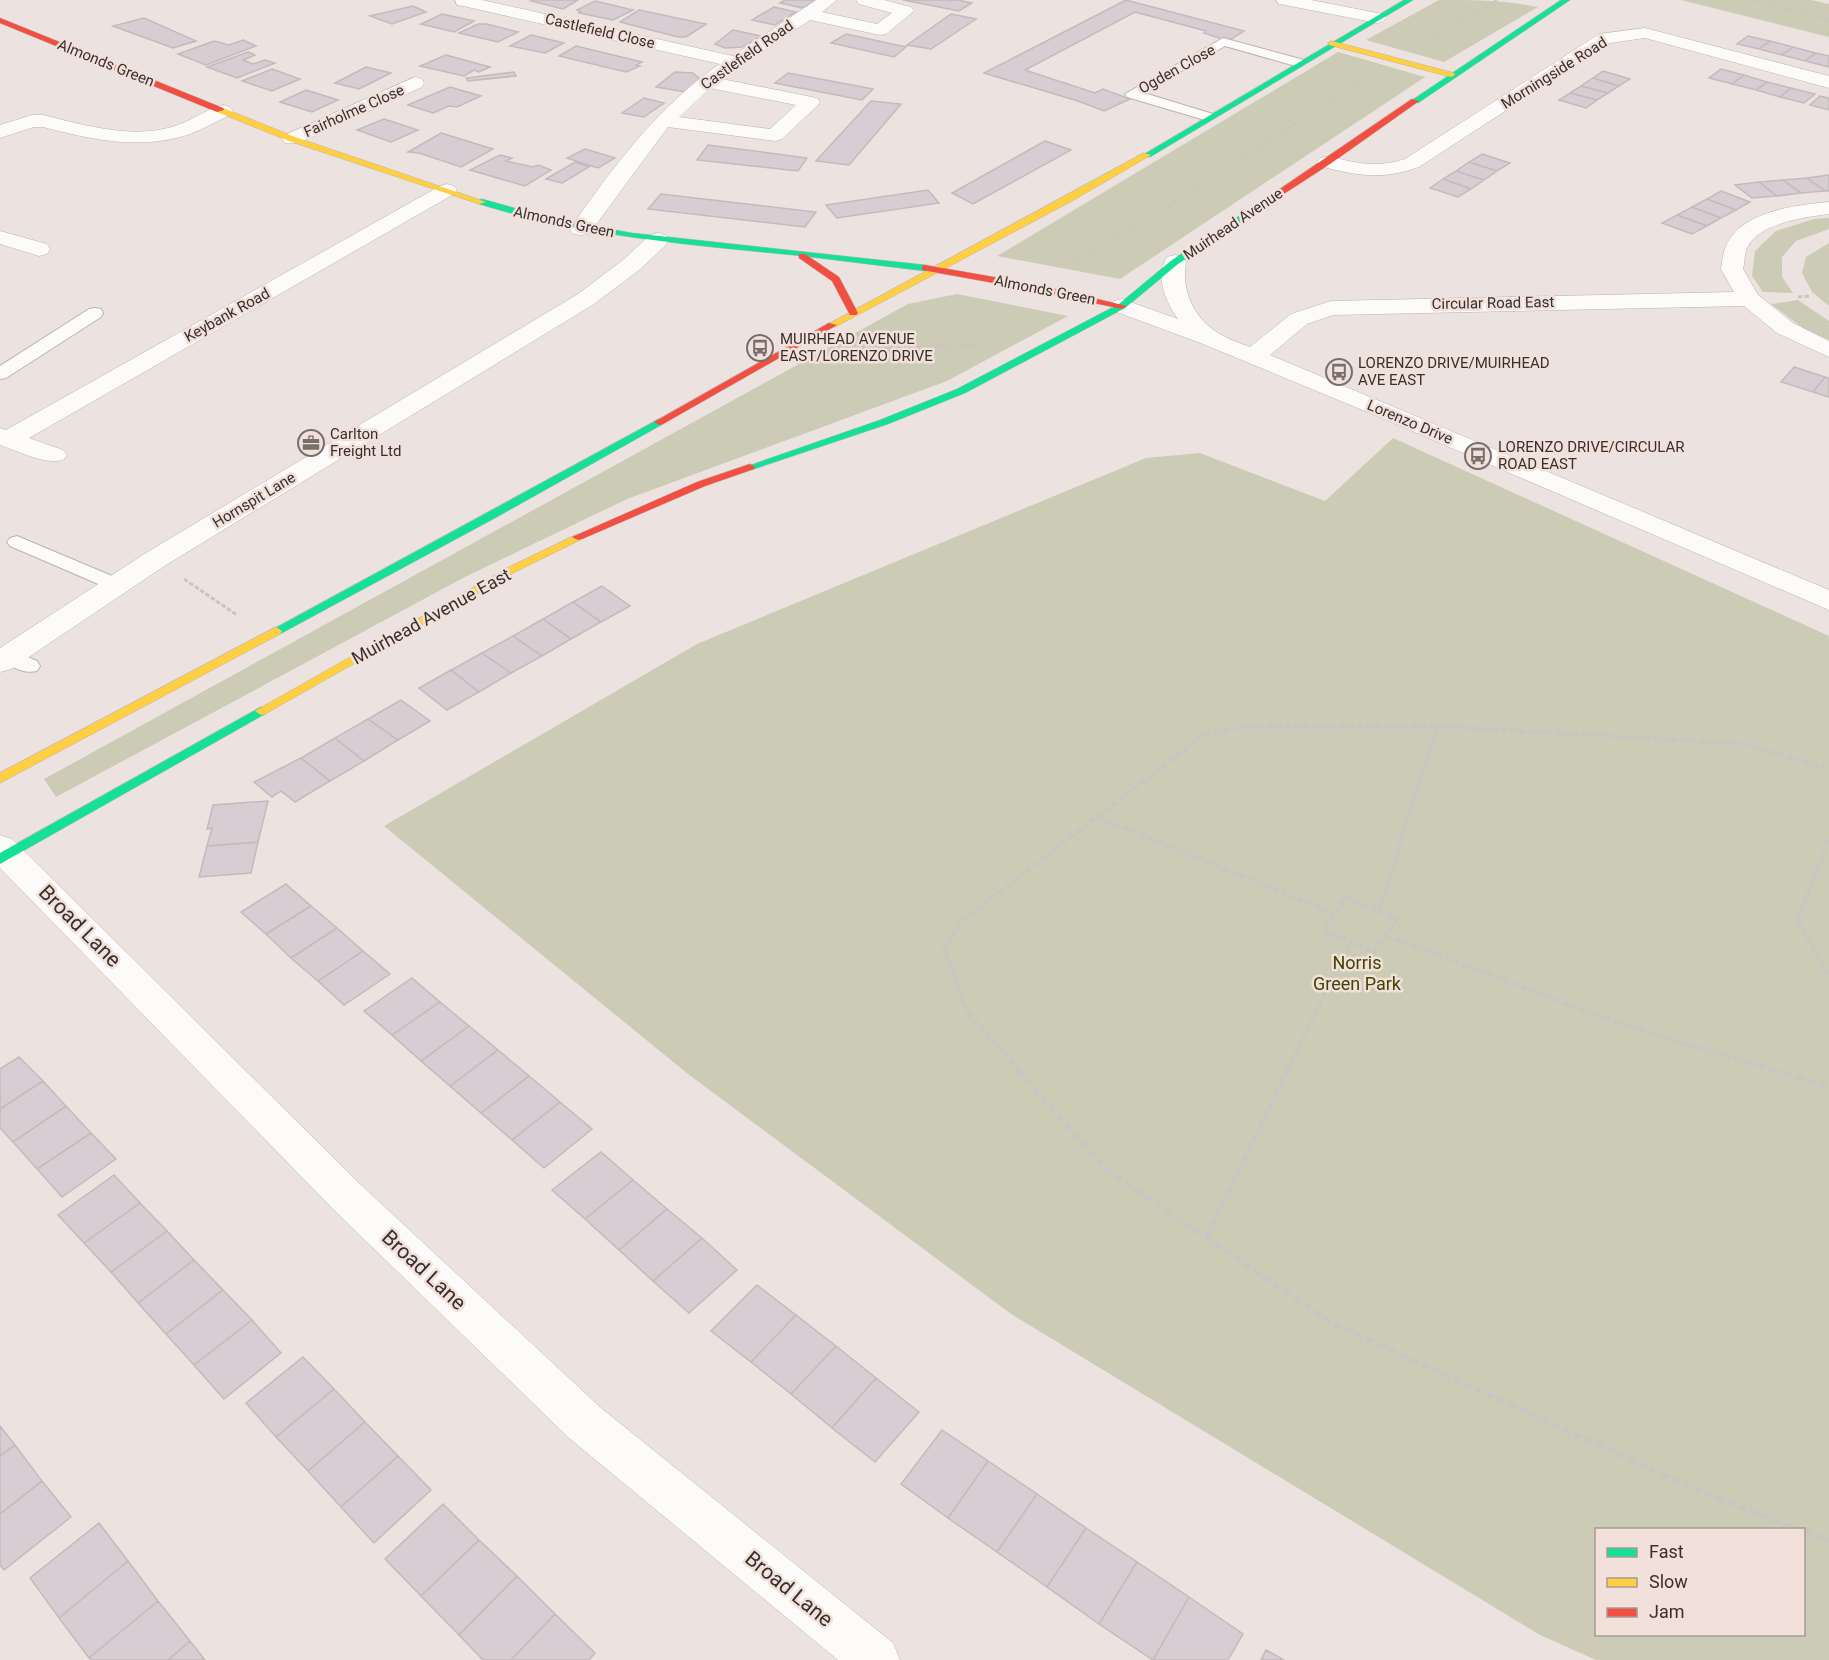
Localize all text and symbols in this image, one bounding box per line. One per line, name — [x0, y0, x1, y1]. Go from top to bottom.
street label: Castlefield Close — [543, 10, 657, 52]
street label: Castlefield Road — [697, 16, 797, 94]
street label: Morningside Road — [1498, 33, 1610, 113]
street label: Almonds Green — [55, 35, 157, 91]
street label: Ogden Close — [1136, 41, 1218, 97]
street label: Fairholme Close — [301, 81, 407, 141]
street label: Muirhead Avenue — [1180, 184, 1286, 264]
street label: Almonds Green — [512, 203, 616, 241]
street label: Almonds Green — [993, 271, 1097, 309]
street label: Keybank Road — [181, 284, 273, 346]
street label: Circular Road East — [1432, 293, 1555, 313]
place label: MUIRHEAD AVENUE EAST/LORENZO DRIVE — [780, 330, 933, 365]
bus stop icon: MUIRHEAD AVENUE EAST/LORENZO DRIVE — [745, 333, 775, 363]
place label: LORENZO DRIVE/MUIRHEAD AVE EAST — [1358, 354, 1550, 389]
bus stop icon: LORENZO DRIVE/MUIRHEAD AVE EAST — [1324, 357, 1354, 387]
street label: Lorenzo Drive — [1365, 396, 1455, 448]
place label: Carlton Freight Ltd — [330, 425, 401, 460]
office icon: Carlton Freight Ltd — [296, 428, 326, 458]
place label: LORENZO DRIVE/CIRCULAR ROAD EAST — [1498, 438, 1684, 473]
bus stop icon: LORENZO DRIVE/CIRCULAR ROAD EAST — [1463, 441, 1493, 471]
street label: Hornspit Lane — [209, 468, 299, 532]
street label: Muirhead Avenue East — [348, 563, 514, 668]
street label: Broad Lane — [34, 880, 126, 972]
park label: Norris Green Park — [1313, 952, 1402, 994]
street label: Broad Lane — [377, 1225, 471, 1315]
legend — [1595, 1528, 1805, 1636]
text: Fast — [1649, 1541, 1684, 1562]
street label: Broad Lane — [740, 1546, 838, 1632]
text: Slow — [1649, 1571, 1688, 1592]
text: Jam — [1649, 1601, 1685, 1622]

